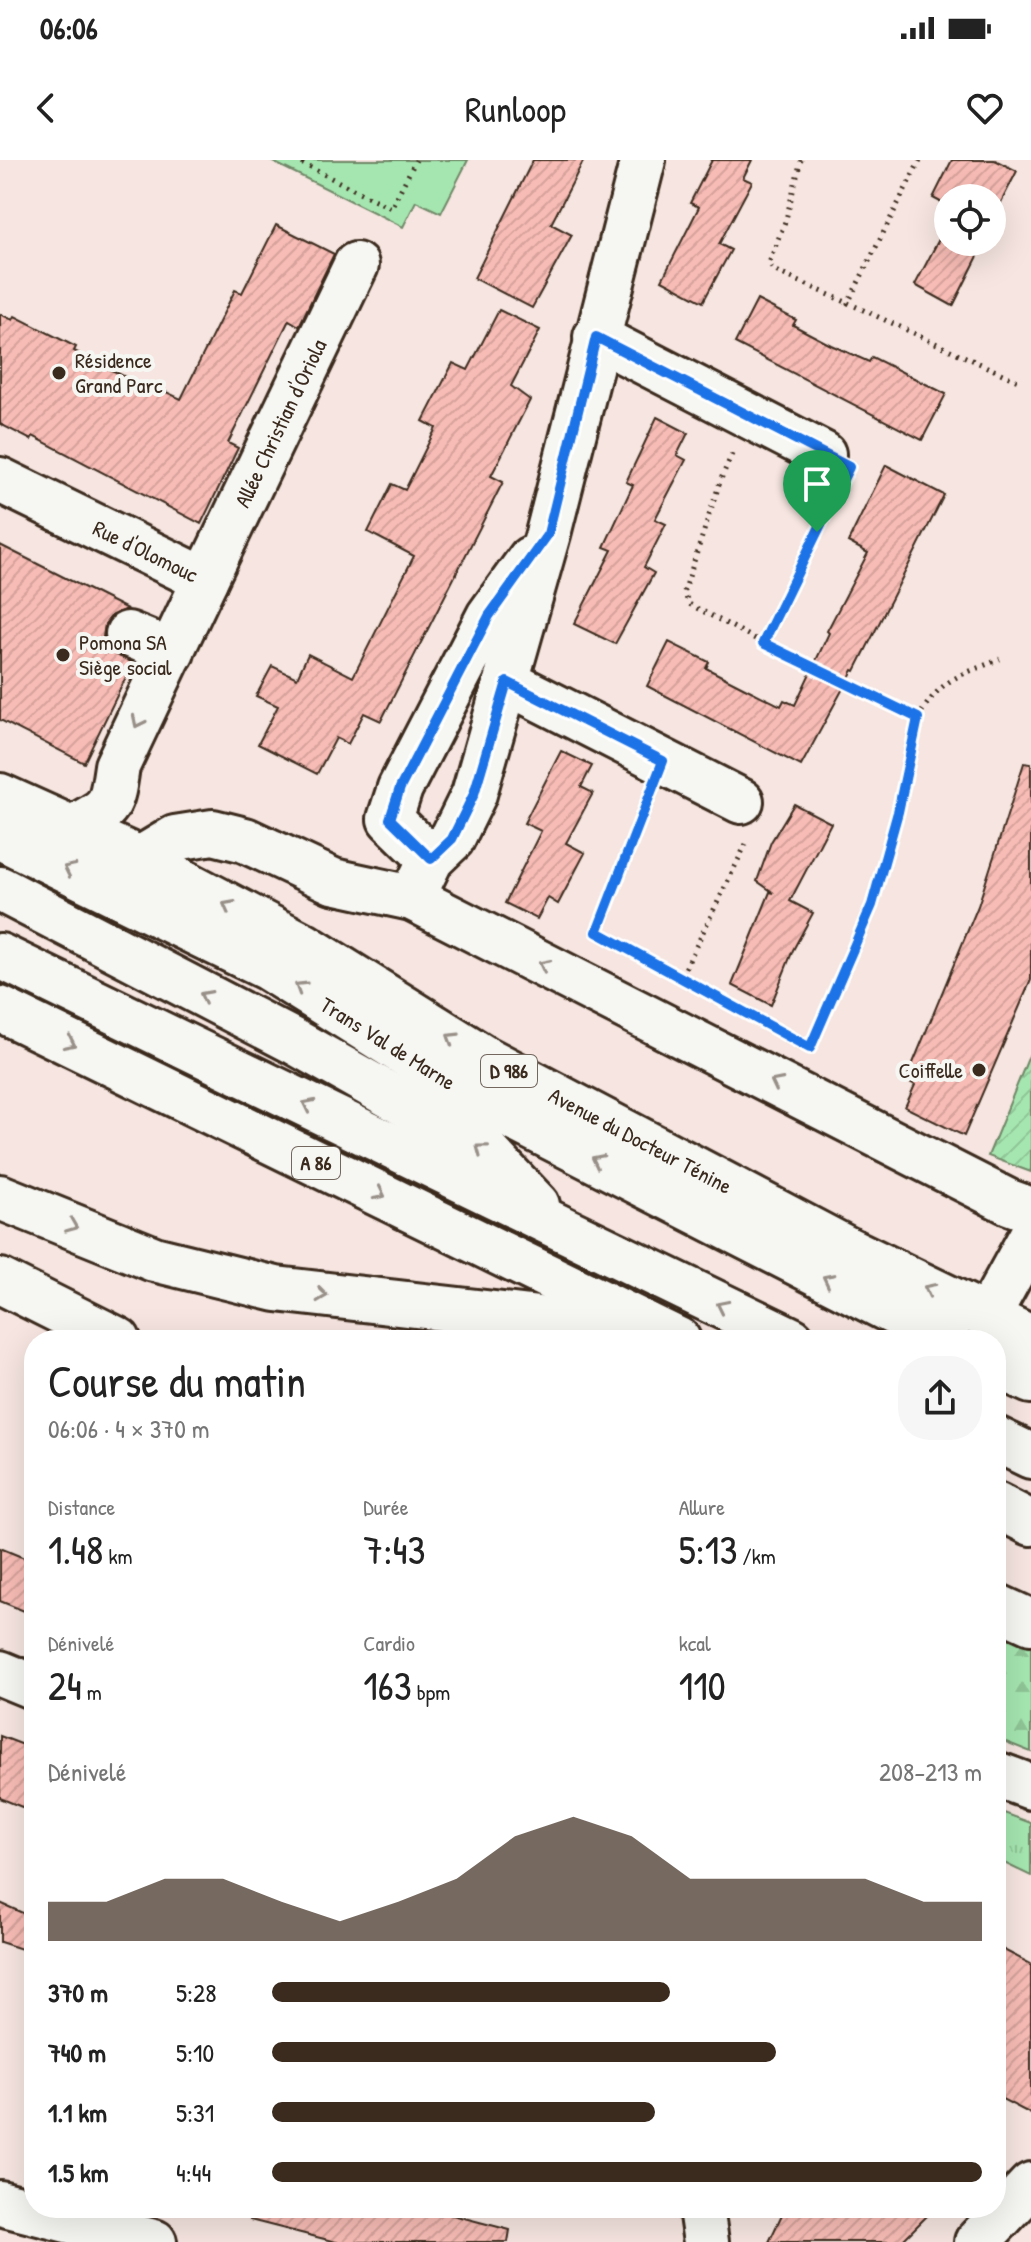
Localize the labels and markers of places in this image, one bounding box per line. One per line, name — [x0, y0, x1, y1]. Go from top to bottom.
place label: Résidence Grand Parc — [75, 345, 163, 400]
marker: Résidence Grand Parc — [50, 364, 68, 382]
pin — [783, 450, 851, 532]
place label: Pomona SA Siège social — [79, 627, 172, 682]
marker: Pomona SA Siège social — [54, 646, 72, 664]
place label: Coiffelle — [899, 1055, 963, 1085]
marker: Coiffelle — [970, 1061, 988, 1079]

